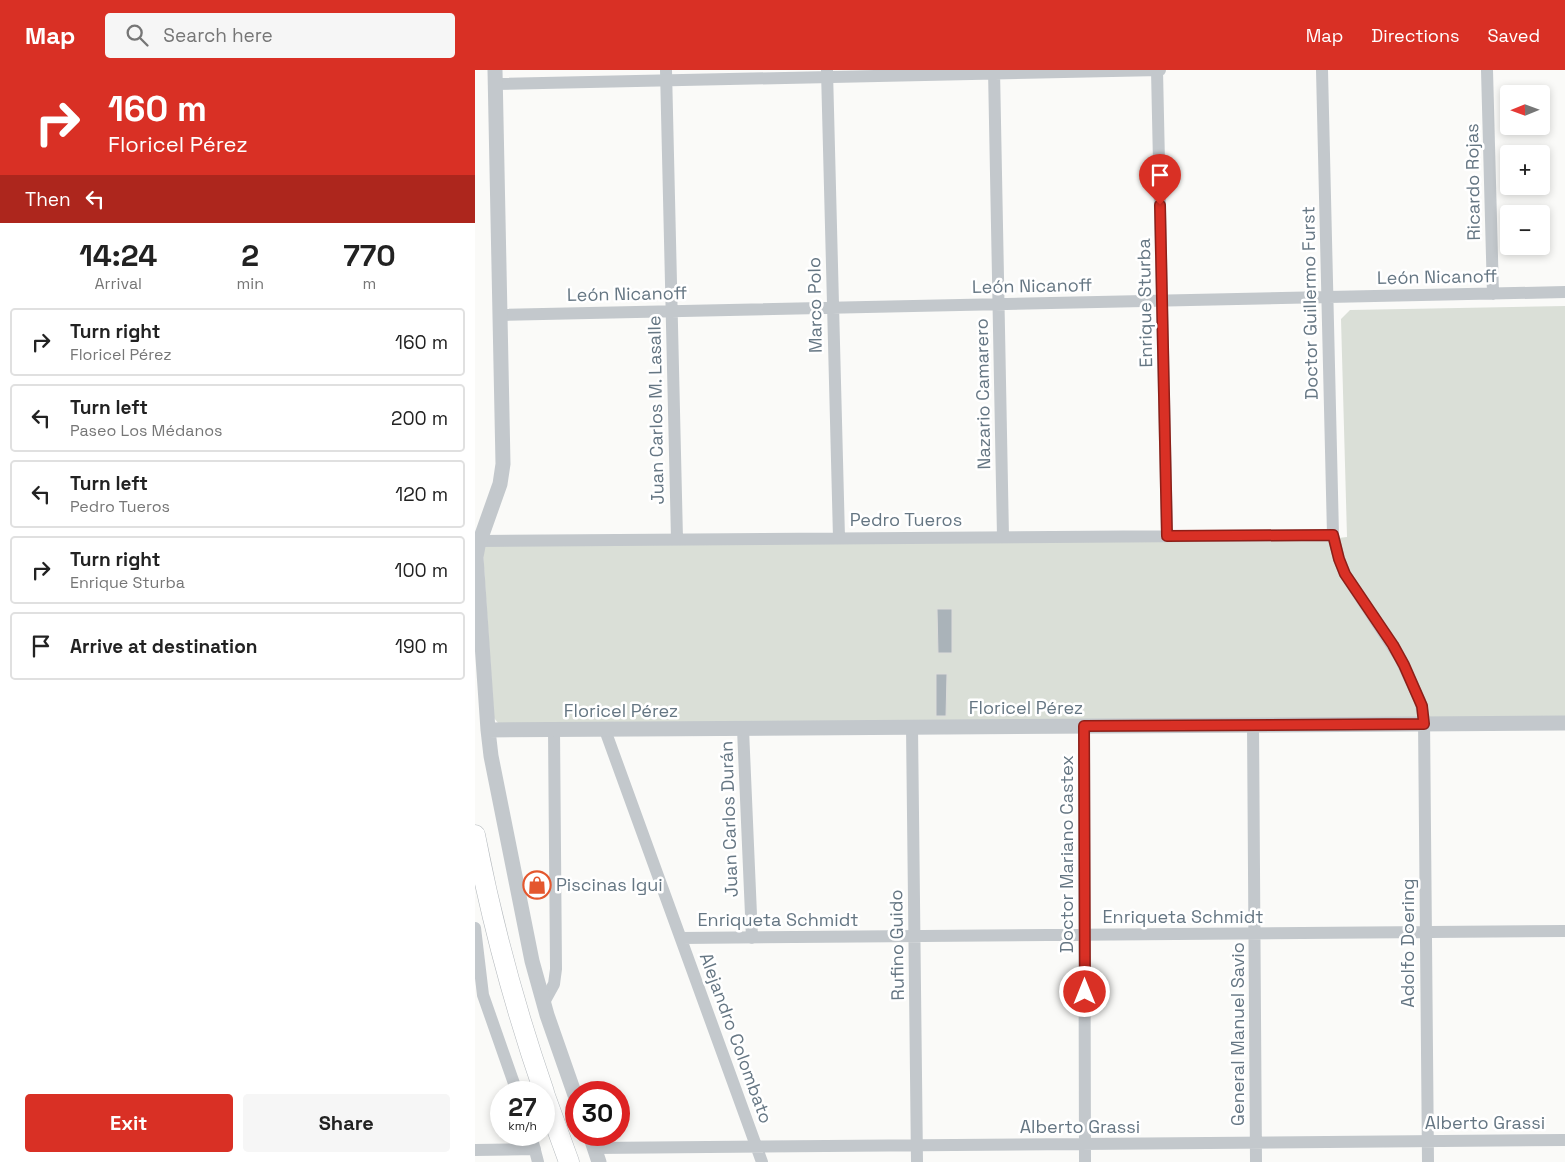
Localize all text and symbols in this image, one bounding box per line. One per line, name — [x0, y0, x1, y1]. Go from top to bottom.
search box — [105, 13, 455, 58]
text: Map — [25, 20, 75, 51]
icon: search — [123, 21, 151, 49]
text: Search here — [163, 23, 273, 48]
text: Map — [1306, 24, 1343, 47]
text: Directions — [1371, 24, 1460, 47]
text: Saved — [1488, 24, 1540, 47]
north arrow — [1500, 85, 1550, 135]
map controls — [1500, 85, 1550, 255]
text: 160 m — [108, 87, 207, 131]
icon: right — [25, 90, 90, 155]
street label: Ricardo Rojas — [1460, 123, 1485, 241]
text: Floricel Pérez — [108, 130, 248, 158]
button: + — [1500, 145, 1550, 195]
pin — [1139, 154, 1181, 205]
icon: arrive — [1146, 161, 1174, 189]
icon: left — [81, 185, 109, 213]
text: Then — [25, 187, 71, 212]
button: − — [1500, 205, 1550, 255]
street label: Doctor Guillermo Furst — [1296, 206, 1323, 400]
text: 14:24 — [79, 236, 157, 275]
text: 2 — [241, 236, 259, 275]
text: 770 — [343, 236, 396, 275]
street label: Enrique Sturba — [1132, 238, 1157, 368]
street label: Marco Polo — [802, 257, 827, 353]
street label: León Nicanoff — [1377, 264, 1498, 289]
text: Arrival — [94, 273, 142, 294]
text: min — [236, 273, 264, 294]
text: m — [363, 273, 376, 294]
street label: León Nicanoff — [972, 273, 1093, 298]
street label: León Nicanoff — [567, 281, 688, 306]
street label: Juan Carlos M. Lasalle — [642, 315, 669, 505]
street label: Nazario Camarero — [970, 318, 995, 470]
text: Turn right — [70, 319, 160, 344]
icon: right — [27, 328, 55, 356]
text: 160 m — [395, 330, 448, 355]
text: Floricel Pérez — [70, 344, 172, 365]
text: Turn left — [70, 395, 148, 420]
icon: left — [27, 404, 55, 432]
text: 200 m — [391, 406, 448, 431]
text: Paseo Los Médanos — [70, 420, 223, 441]
text: Turn left — [70, 471, 148, 496]
icon: left — [27, 480, 55, 508]
text: 120 m — [395, 482, 448, 507]
text: Pedro Tueros — [70, 496, 170, 517]
street label: Pedro Tueros — [850, 508, 962, 531]
text: Turn right — [70, 547, 160, 572]
icon: right — [27, 556, 55, 584]
text: 100 m — [394, 558, 448, 583]
text: Enrique Sturba — [70, 572, 185, 593]
icon: arrive — [27, 632, 55, 660]
text: Arrive at destination — [70, 634, 258, 659]
text: 190 m — [395, 634, 448, 659]
street label: Floricel Pérez — [969, 696, 1083, 719]
street label: Floricel Pérez — [564, 699, 678, 722]
street label: Juan Carlos Durán — [714, 740, 743, 898]
street label: Doctor Mariano Castex — [1055, 755, 1078, 953]
shop icon: Piscinas Igui — [522, 870, 552, 900]
place label: Piscinas Igui — [556, 873, 663, 896]
street label: Adolfo Doering — [1396, 878, 1419, 1008]
street label: Rufino Guido — [884, 889, 909, 1001]
street label: Enriqueta Schmidt — [1102, 905, 1264, 928]
street label: Enriqueta Schmidt — [697, 908, 859, 931]
street label: General Manuel Savio — [1226, 942, 1249, 1126]
street label: Alejandro Colombato — [695, 949, 778, 1126]
position arrow — [1058, 965, 1110, 1017]
speed limit sign: 30 — [565, 1081, 630, 1146]
text: 27 — [508, 1091, 537, 1123]
button: Exit — [25, 1094, 233, 1152]
button: Share — [243, 1094, 450, 1152]
street label: Alberto Grassi — [1425, 1111, 1545, 1134]
street label: Alberto Grassi — [1020, 1115, 1140, 1138]
text: km/h — [508, 1118, 537, 1134]

